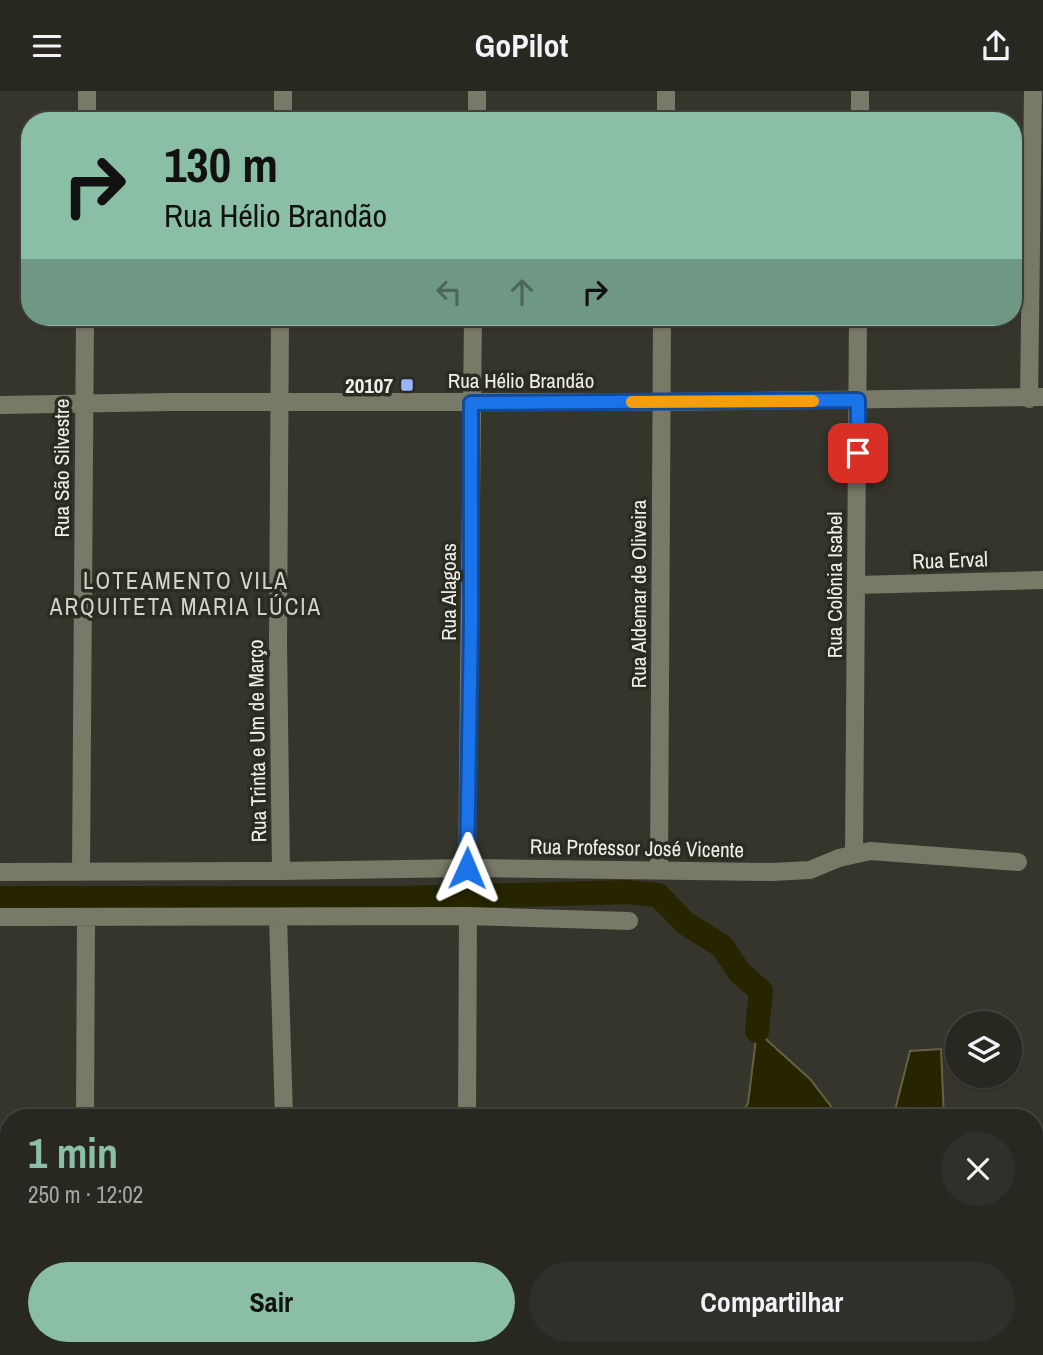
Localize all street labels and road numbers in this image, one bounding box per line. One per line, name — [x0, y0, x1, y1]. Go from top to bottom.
street label: Rua Hélio Brandão — [448, 366, 594, 395]
street label: Rua São Silvestre — [47, 399, 76, 537]
street label: Rua Aldemar de Oliveira — [624, 499, 653, 688]
street label: Rua Colônia Isabel — [820, 512, 849, 658]
street label: Rua Alagoas — [434, 543, 463, 641]
street label: Rua Erval — [912, 544, 988, 576]
street label: Rua Trinta e Um de Março — [241, 639, 273, 843]
street label: Rua Professor José Vicente — [530, 832, 744, 864]

